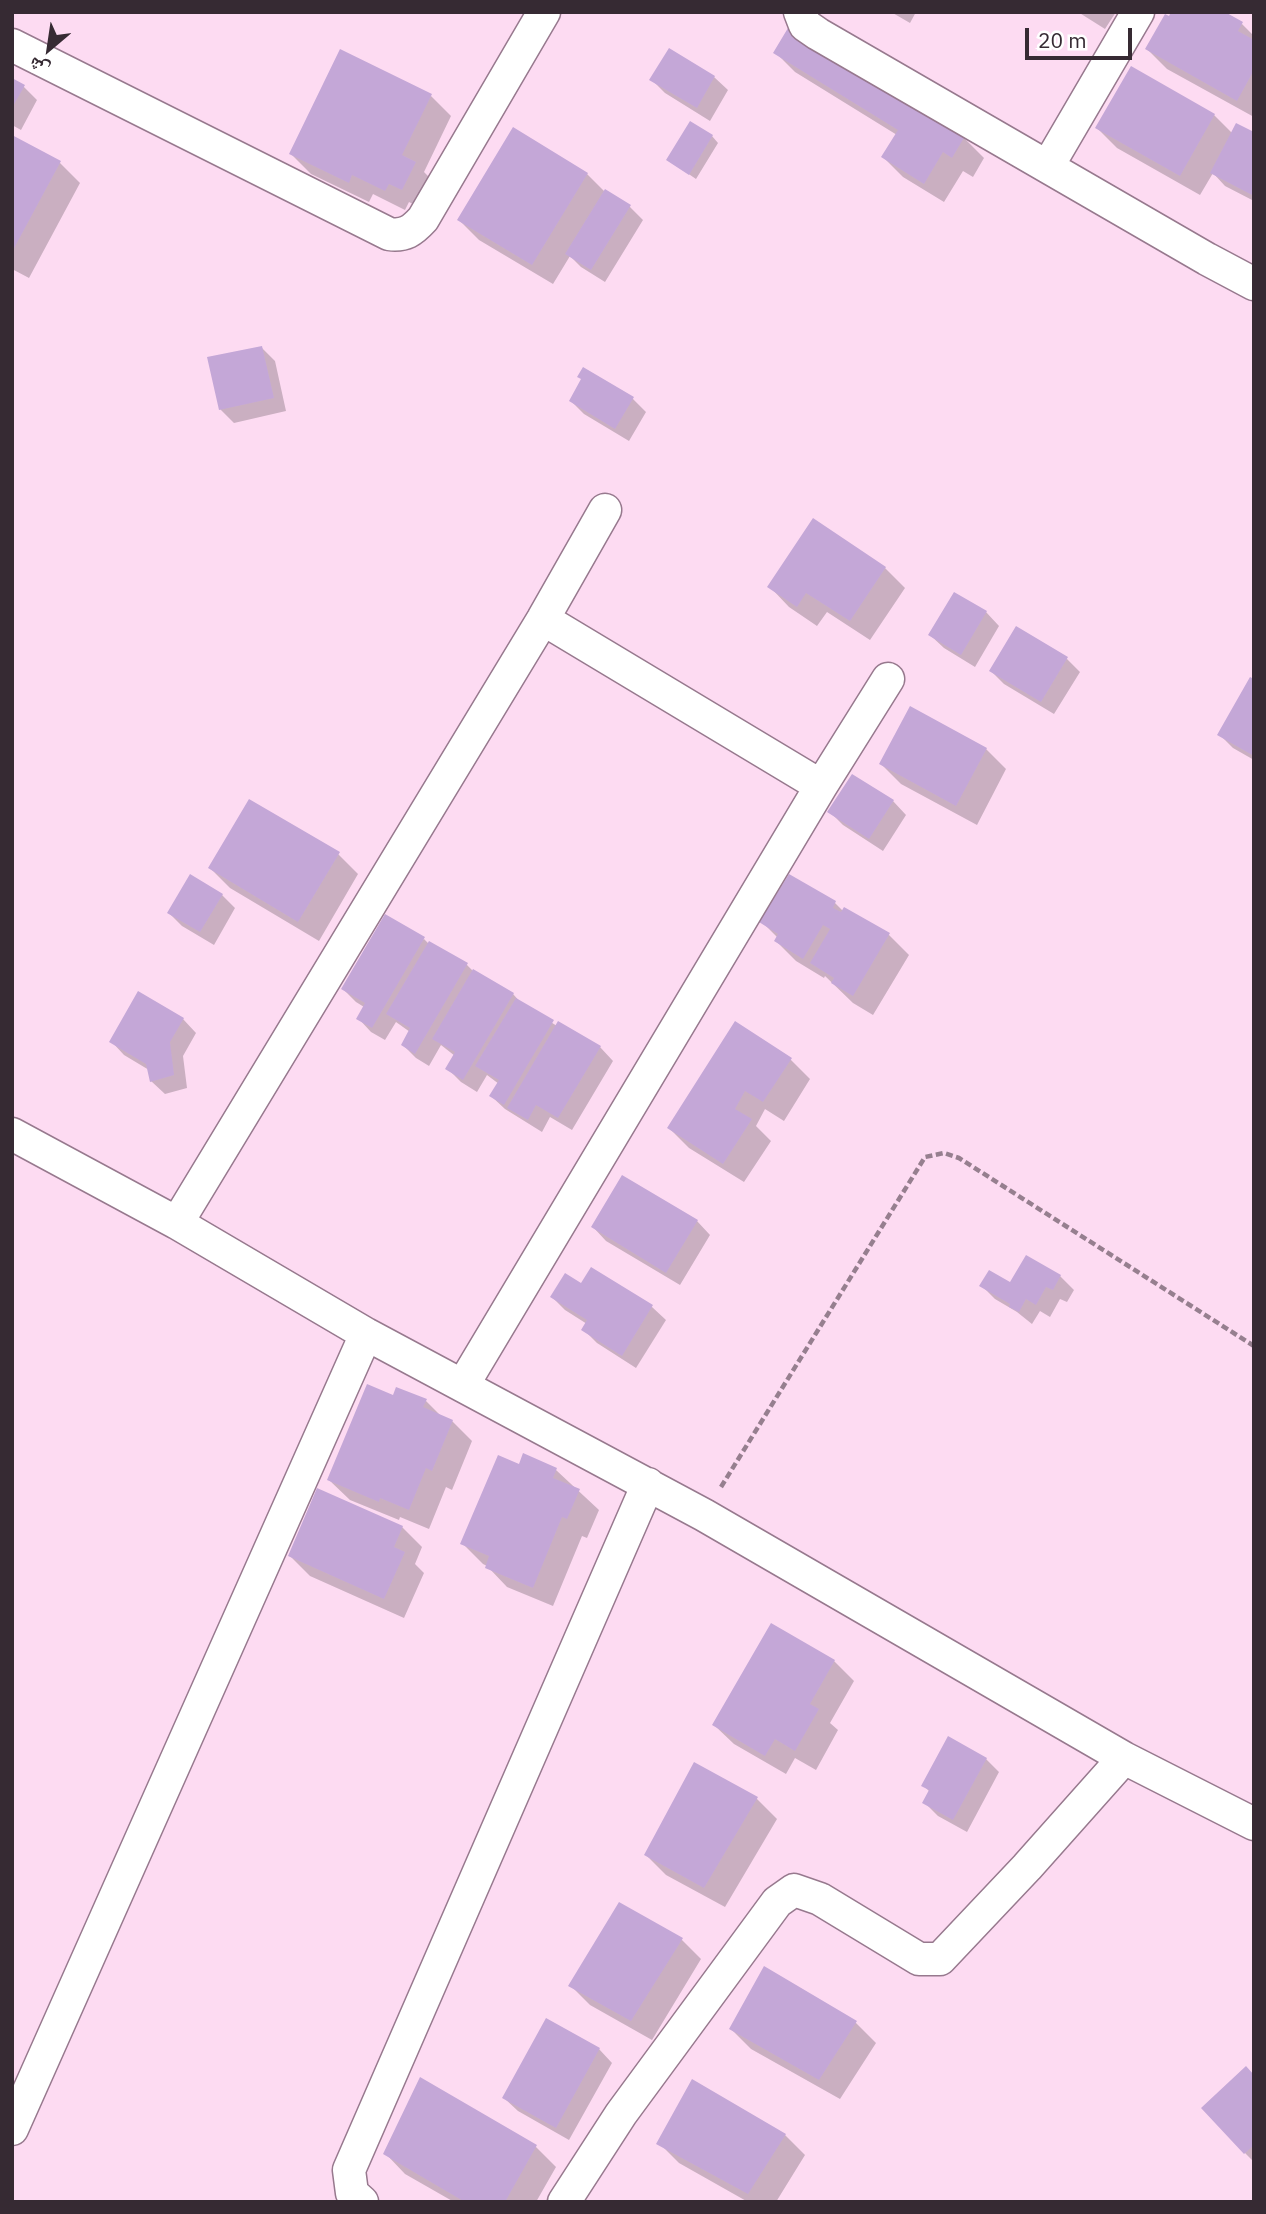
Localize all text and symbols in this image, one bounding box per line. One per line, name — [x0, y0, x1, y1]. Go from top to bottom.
north arrow — [14, 14, 84, 84]
scale bar — [1028, 14, 1135, 58]
text: 20 m — [1038, 26, 1087, 54]
text: ش — [24, 52, 53, 83]

